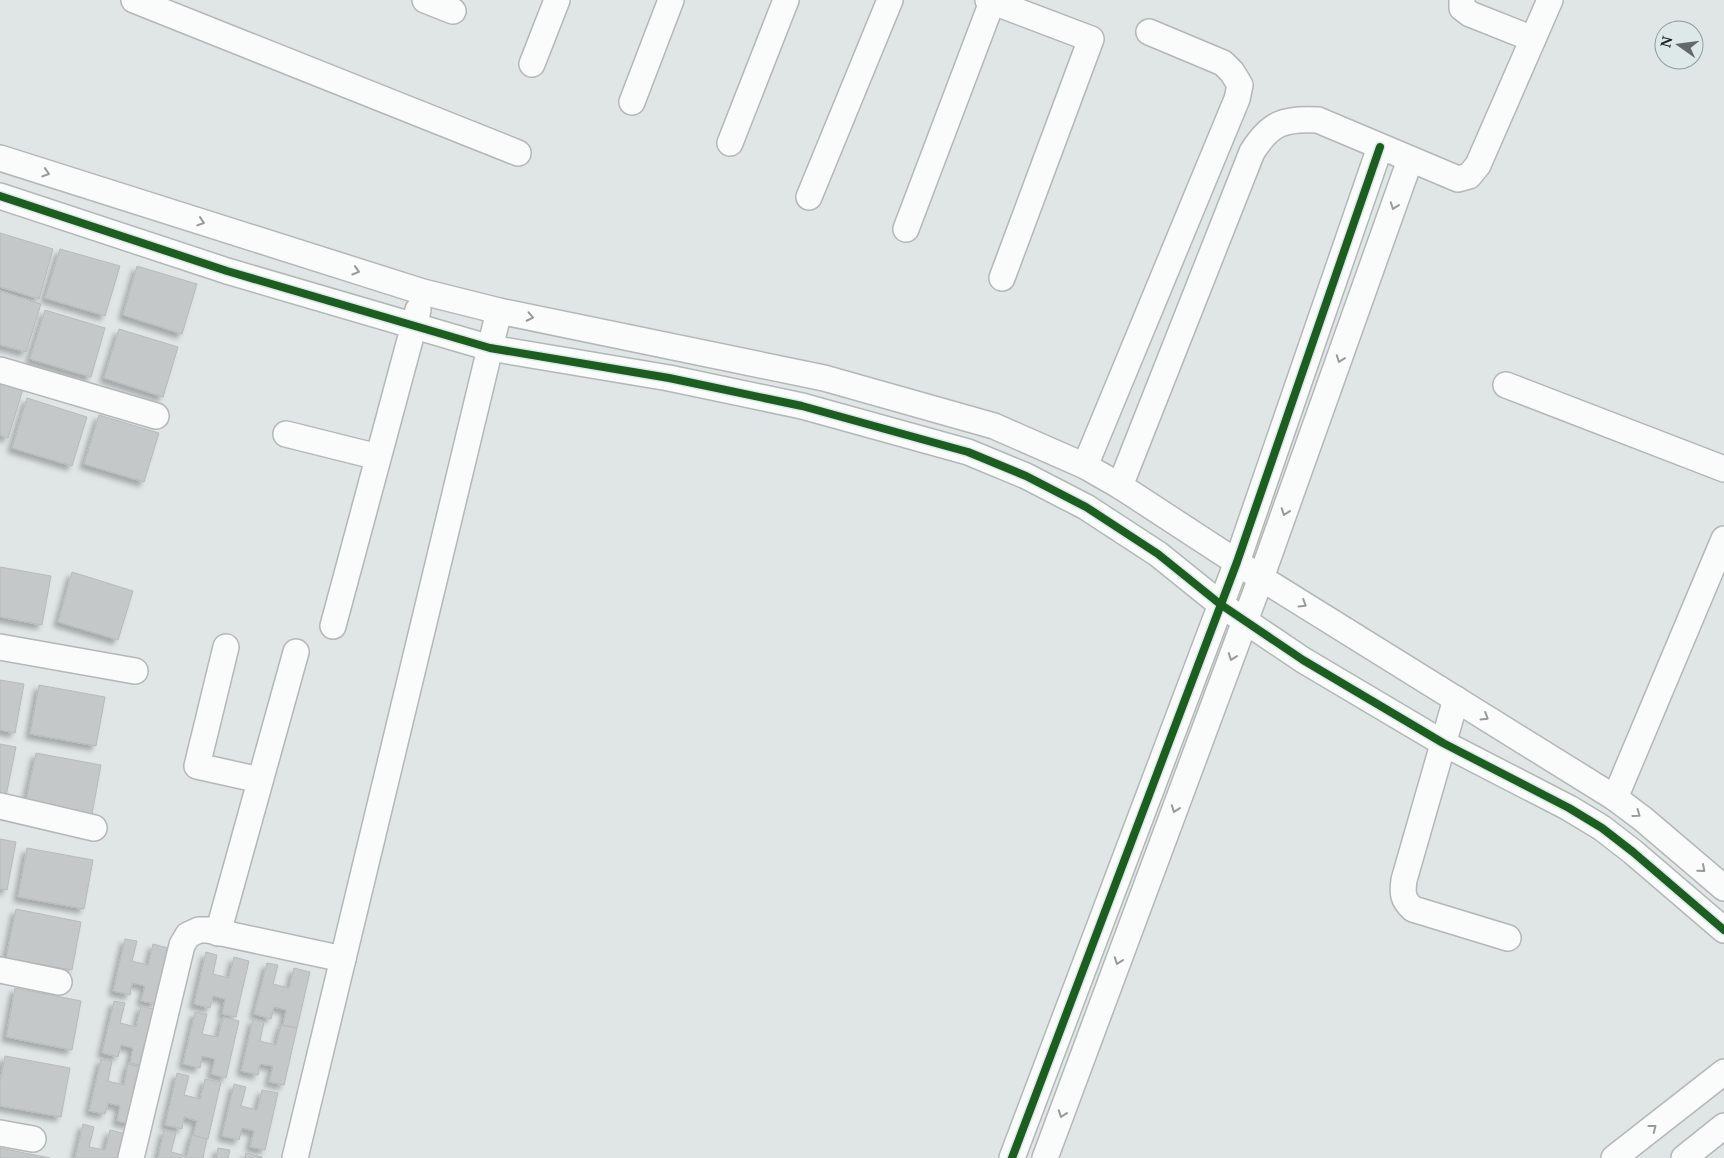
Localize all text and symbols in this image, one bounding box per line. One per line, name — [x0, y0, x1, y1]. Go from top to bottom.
north arrow — [1654, 20, 1704, 70]
text: N — [1655, 34, 1676, 49]
one-way arrow — [42, 167, 50, 177]
one-way arrow — [1390, 201, 1400, 210]
one-way arrow — [196, 217, 205, 227]
one-way arrow — [351, 266, 360, 276]
one-way arrow — [526, 311, 534, 322]
one-way arrow — [1335, 354, 1345, 363]
one-way arrow — [1281, 507, 1291, 516]
one-way arrow — [1297, 598, 1306, 608]
one-way arrow — [1228, 652, 1238, 661]
one-way arrow — [1480, 711, 1489, 721]
one-way arrow — [1171, 804, 1181, 813]
one-way arrow — [1631, 809, 1640, 817]
one-way arrow — [1697, 863, 1706, 872]
one-way arrow — [1114, 957, 1124, 965]
one-way arrow — [1058, 1109, 1068, 1118]
one-way arrow — [1647, 1125, 1656, 1134]

